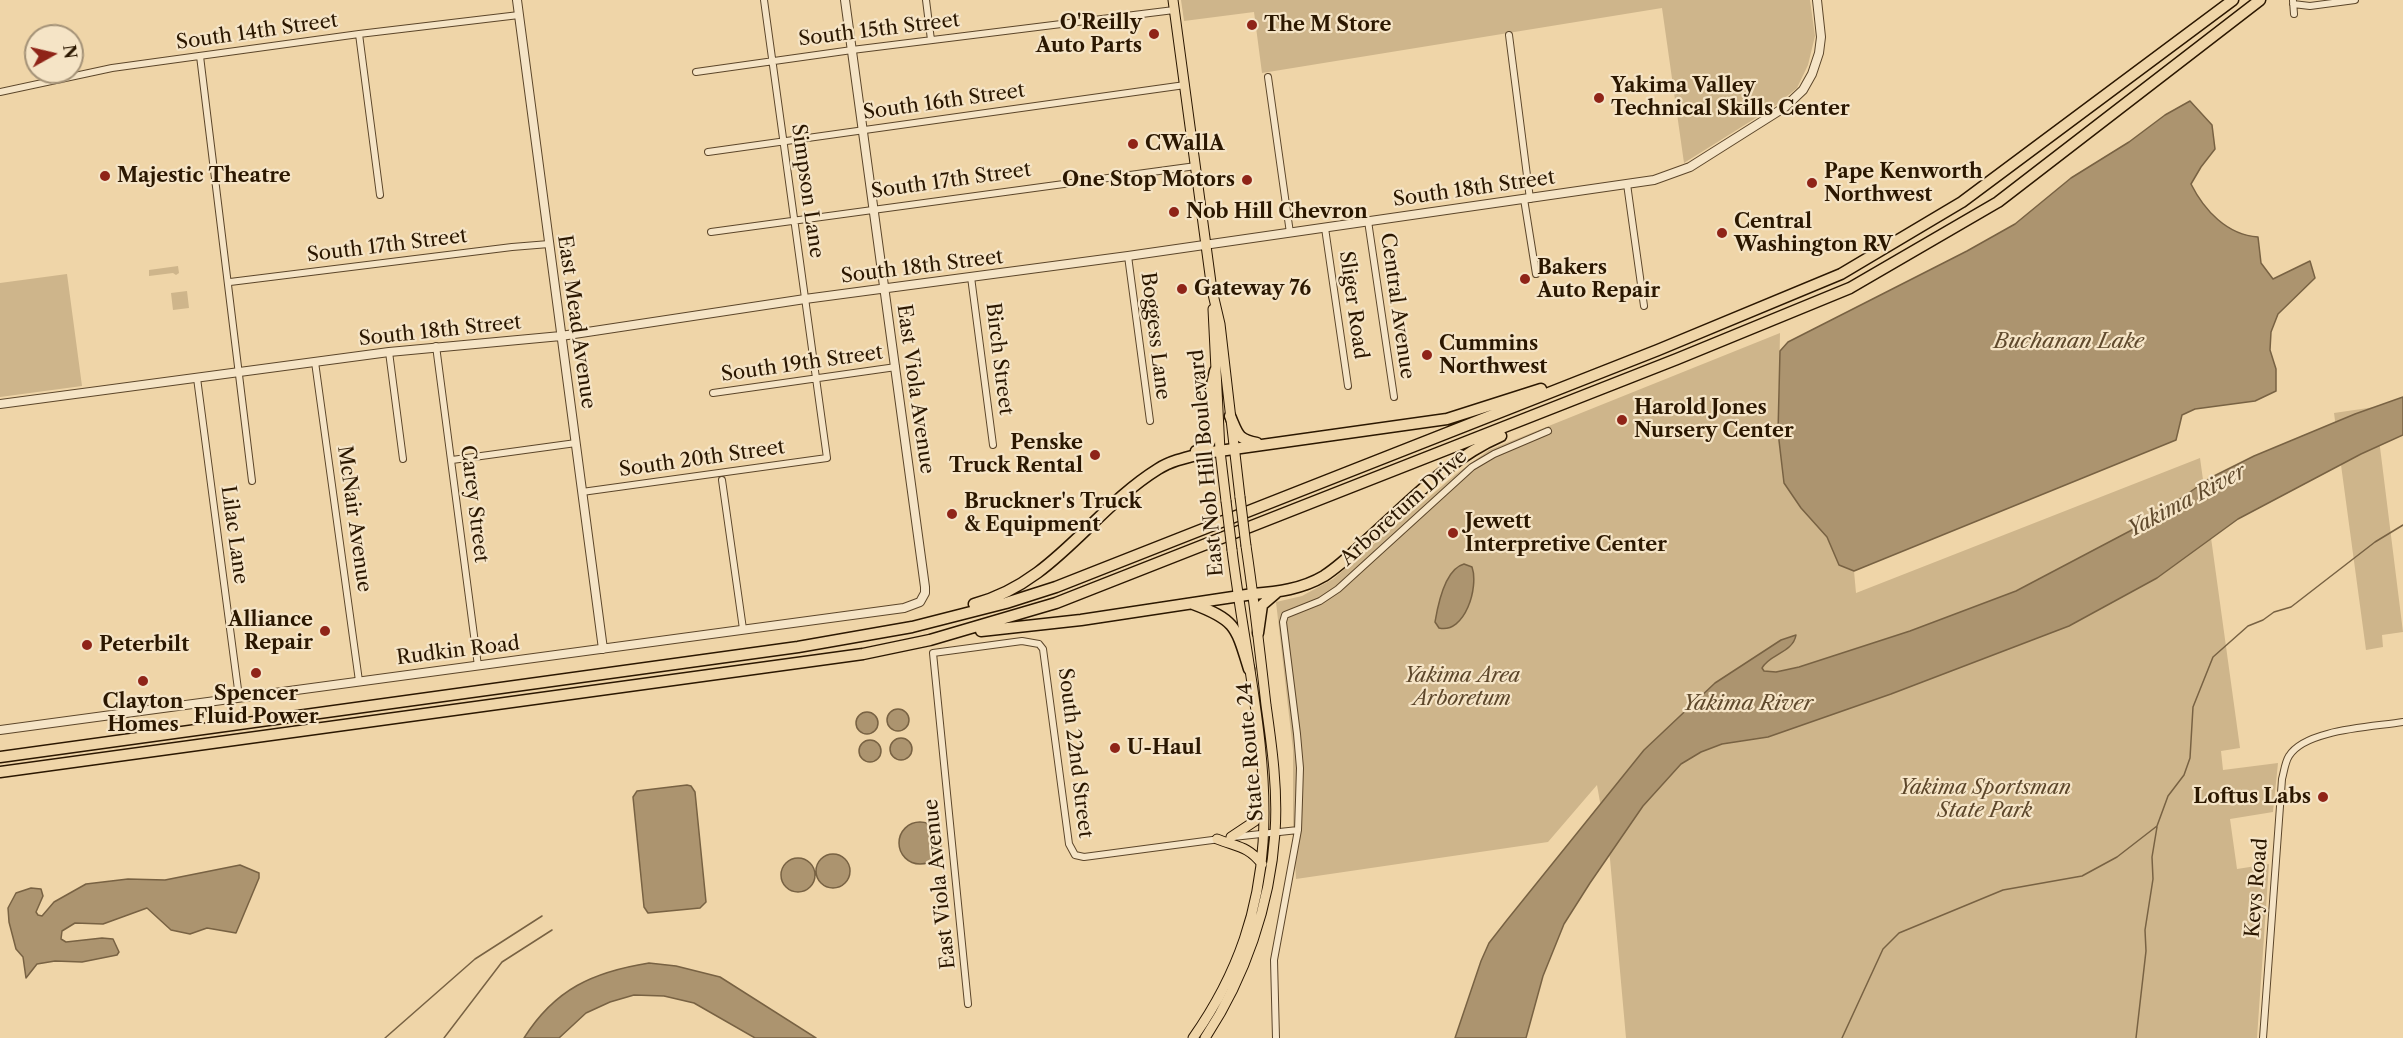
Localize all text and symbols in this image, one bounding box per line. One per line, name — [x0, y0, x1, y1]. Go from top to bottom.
street label: South 15th Street — [797, 8, 961, 52]
street label: South 14th Street — [175, 9, 339, 55]
place label: O'Reilly Auto Parts — [1036, 11, 1142, 58]
place label: The M Store — [1264, 13, 1391, 37]
marker: The M Store — [1245, 18, 1259, 32]
north arrow — [24, 24, 84, 84]
marker: O'Reilly Auto Parts — [1147, 27, 1161, 41]
text: N — [59, 43, 81, 60]
place label: Yakima Valley Technical Skills Center — [1611, 74, 1850, 121]
street label: South 16th Street — [862, 79, 1026, 125]
marker: Yakima Valley Technical Skills Center — [1592, 91, 1606, 105]
street label: Simpson Lane — [786, 122, 828, 260]
place label: CWallA — [1145, 132, 1224, 156]
marker: CWallA — [1126, 137, 1140, 151]
street label: South 17th Street — [869, 158, 1033, 204]
place label: Pape Kenworth Northwest — [1824, 160, 1983, 207]
place label: Majestic Theatre — [117, 164, 291, 188]
street label: South 18th Street — [1391, 166, 1557, 212]
place label: One Stop Motors — [1062, 168, 1235, 192]
marker: Majestic Theatre — [98, 169, 112, 183]
marker: One Stop Motors — [1240, 173, 1254, 187]
marker: Pape Kenworth Northwest — [1805, 176, 1819, 190]
place label: Nob Hill Chevron — [1186, 200, 1368, 224]
marker: Nob Hill Chevron — [1167, 205, 1181, 219]
place label: Central Washington RV — [1734, 210, 1893, 257]
street label: South 17th Street — [305, 224, 469, 268]
marker: Central Washington RV — [1715, 226, 1729, 240]
street label: Central Avenue — [1375, 231, 1419, 381]
street label: East Mead Avenue — [552, 233, 600, 411]
street label: South 18th Street — [839, 245, 1005, 289]
street label: Sliger Road — [1334, 249, 1372, 361]
place label: Bakers Auto Repair — [1537, 256, 1660, 303]
street label: Boggess Lane — [1135, 271, 1175, 401]
marker: Bakers Auto Repair — [1518, 272, 1532, 286]
place label: Gateway 76 — [1194, 277, 1311, 301]
marker: Gateway 76 — [1175, 282, 1189, 296]
street label: Birch Street — [980, 301, 1018, 417]
street label: East Viola Avenue — [891, 303, 939, 475]
street label: South 18th Street — [358, 311, 522, 351]
water label: Buchanan Lake — [1994, 329, 2144, 355]
place label: Cummins Northwest — [1439, 332, 1547, 379]
street label: South 19th Street — [720, 341, 884, 387]
street label: East Nob Hill Boulevard — [1185, 348, 1229, 578]
marker: Cummins Northwest — [1420, 348, 1434, 362]
place label: Harold Jones Nursery Center — [1634, 396, 1794, 443]
marker: Harold Jones Nursery Center — [1615, 413, 1629, 427]
place label: Penske Truck Rental — [949, 431, 1083, 478]
street label: South 20th Street — [618, 435, 786, 483]
street label: McNair Avenue — [332, 444, 376, 594]
street label: Carey Street — [455, 444, 493, 564]
street label: Arboretum Drive — [1336, 445, 1472, 571]
marker: Penske Truck Rental — [1088, 448, 1102, 462]
water label: Yakima River — [2123, 459, 2251, 543]
street label: Lilac Lane — [215, 484, 253, 586]
place label: Bruckner's Truck & Equipment — [964, 490, 1142, 537]
marker: Bruckner's Truck & Equipment — [945, 507, 959, 521]
place label: Jewett Interpretive Center — [1465, 510, 1667, 557]
marker: Jewett Interpretive Center — [1446, 526, 1460, 540]
place label: Alliance Repair — [228, 608, 313, 655]
marker: Alliance Repair — [318, 624, 332, 638]
street label: Rudkin Road — [395, 632, 521, 670]
place label: Peterbilt — [99, 633, 189, 657]
marker: Peterbilt — [80, 638, 94, 652]
park label: Yakima Area Arboretum — [1404, 664, 1520, 711]
marker: Spencer Fluid Power — [249, 666, 263, 680]
street label: South 22nd Street — [1053, 667, 1097, 839]
marker: Clayton Homes — [136, 674, 150, 688]
place label: Spencer Fluid Power — [193, 682, 319, 729]
street label: State Route 24 — [1233, 682, 1269, 822]
place label: Clayton Homes — [102, 690, 184, 737]
water label: Yakima River — [1683, 691, 1813, 717]
place label: U-Haul — [1127, 736, 1202, 760]
marker: U-Haul — [1108, 741, 1122, 755]
park label: Yakima Sportsman State Park — [1899, 776, 2071, 823]
place label: Loftus Labs — [2193, 785, 2311, 809]
marker: Loftus Labs — [2316, 790, 2330, 804]
street label: East Viola Avenue — [919, 798, 961, 970]
street label: Keys Road — [2241, 837, 2273, 939]

